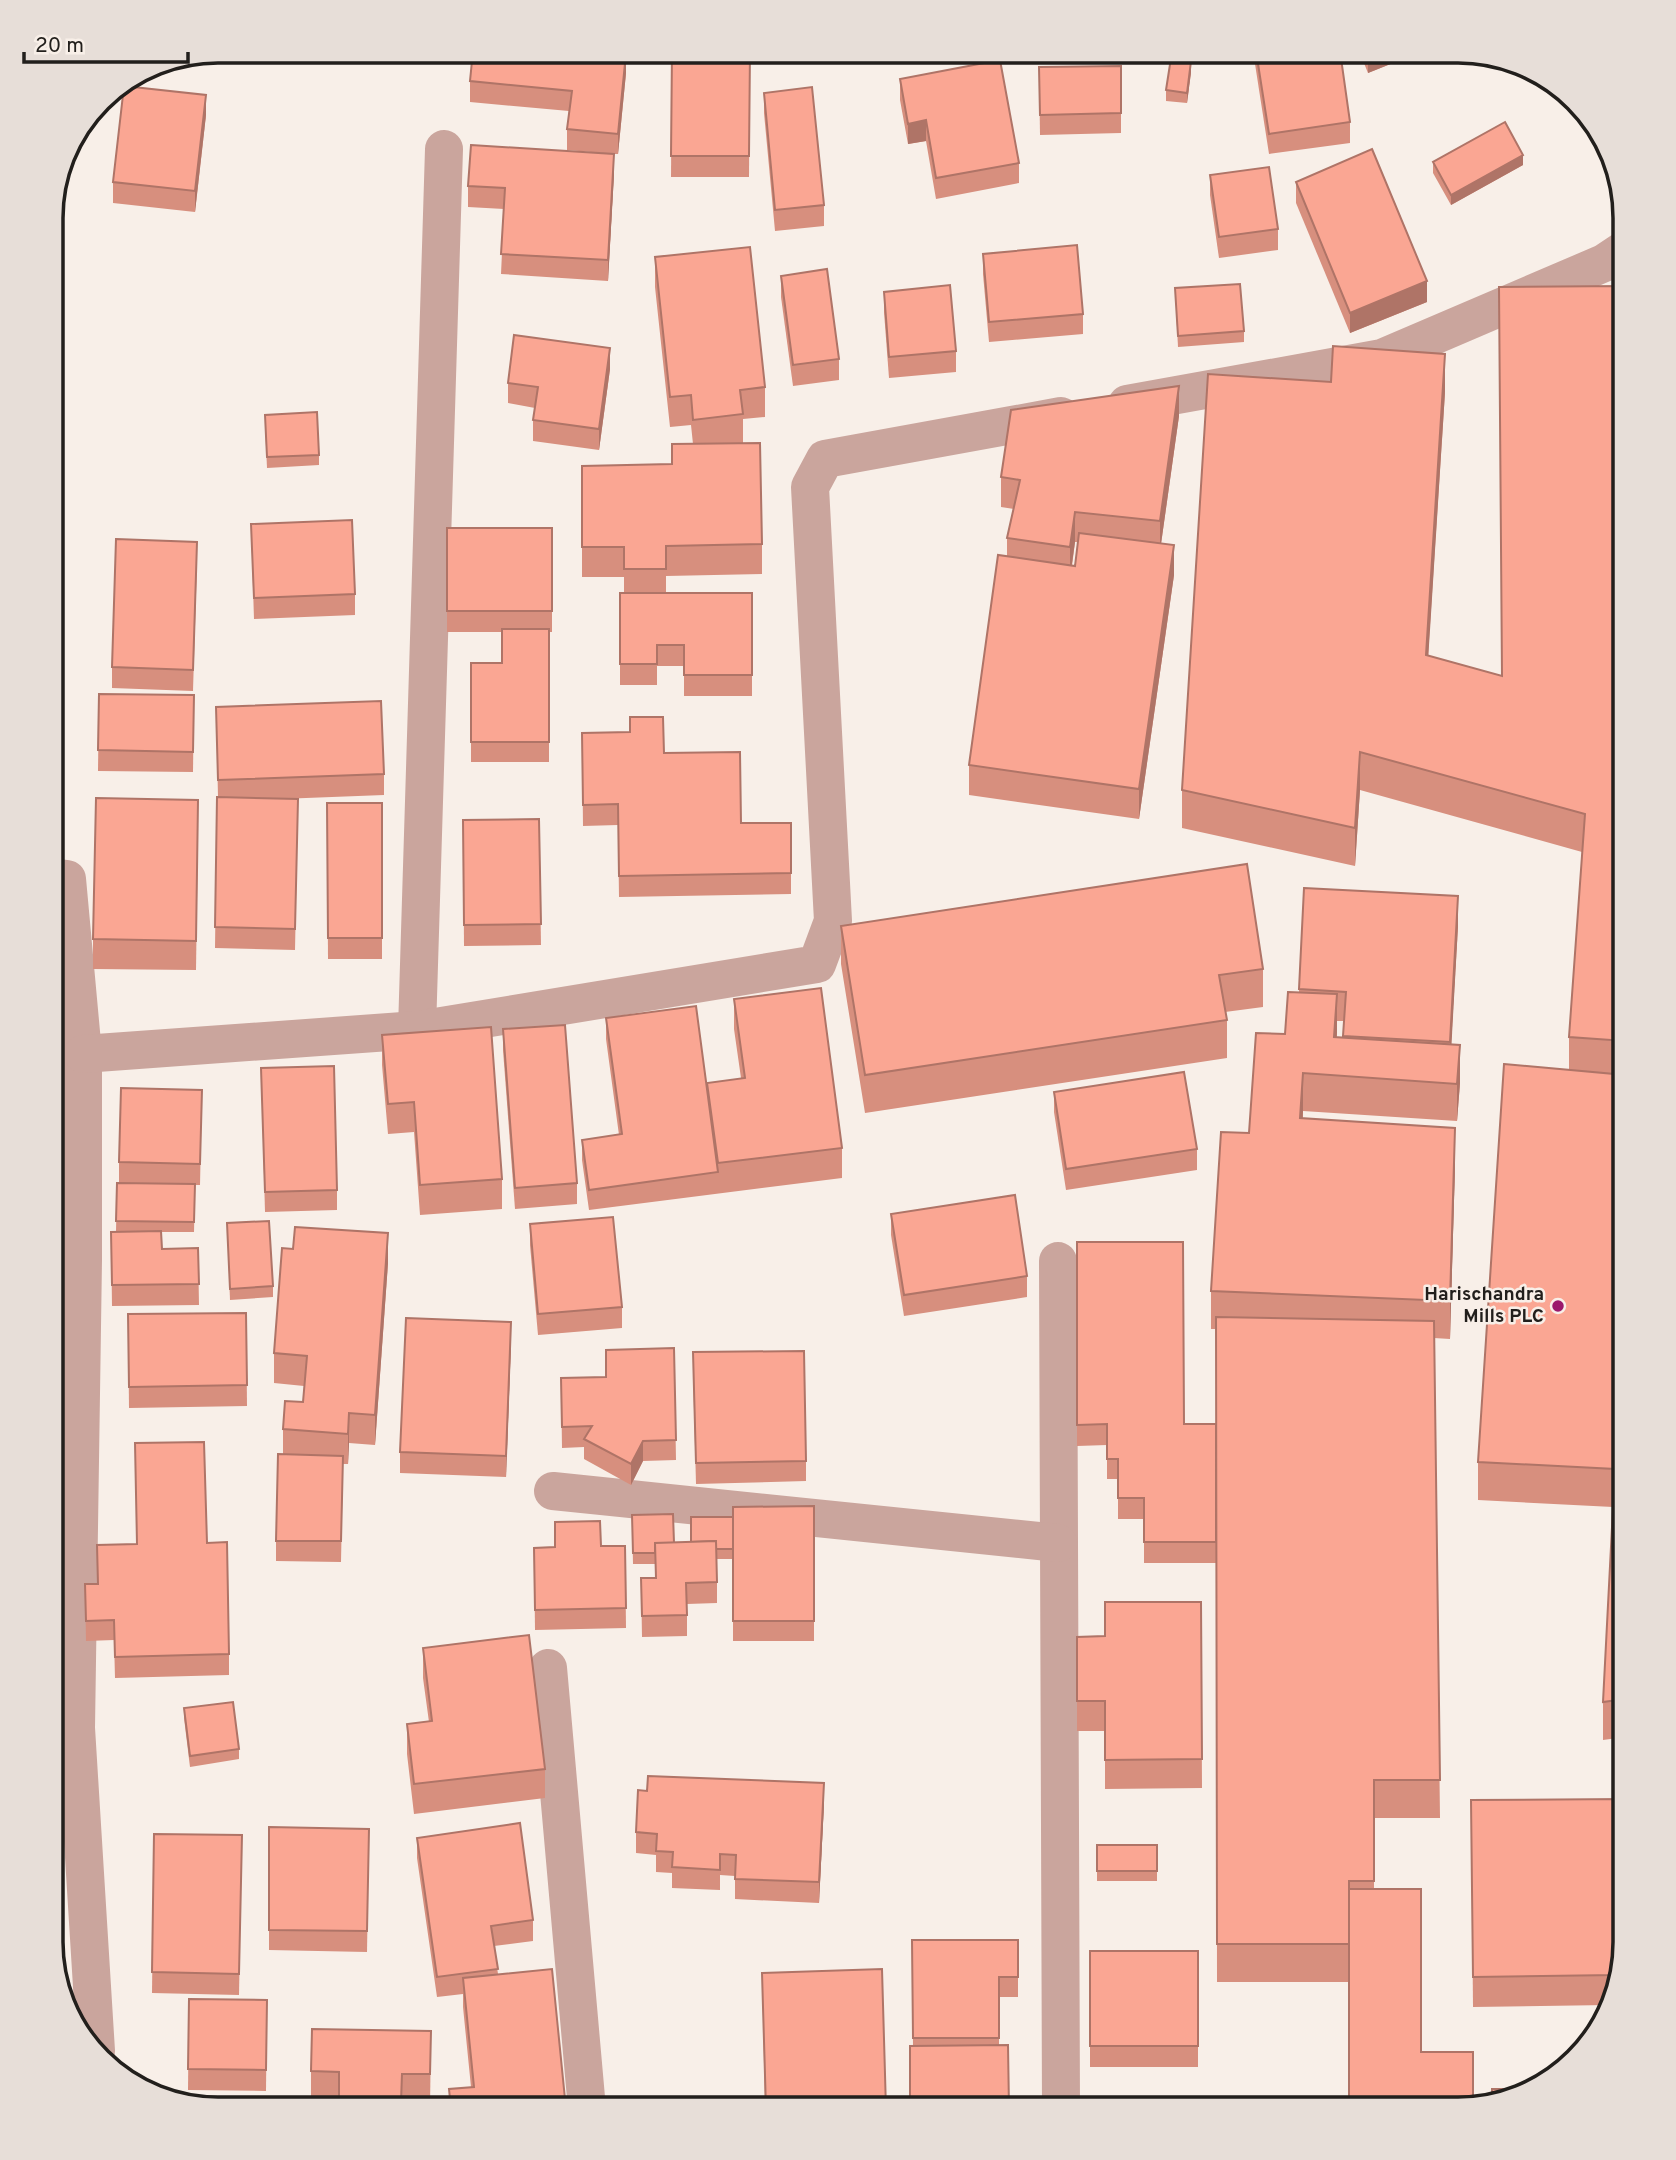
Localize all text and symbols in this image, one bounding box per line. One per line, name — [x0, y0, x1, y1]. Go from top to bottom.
scale bar — [24, 21, 189, 65]
text: 20 m — [35, 33, 84, 60]
place label: Harischandra Mills PLC — [1424, 1283, 1544, 1329]
marker: Harischandra Mills PLC — [1550, 1298, 1566, 1314]

